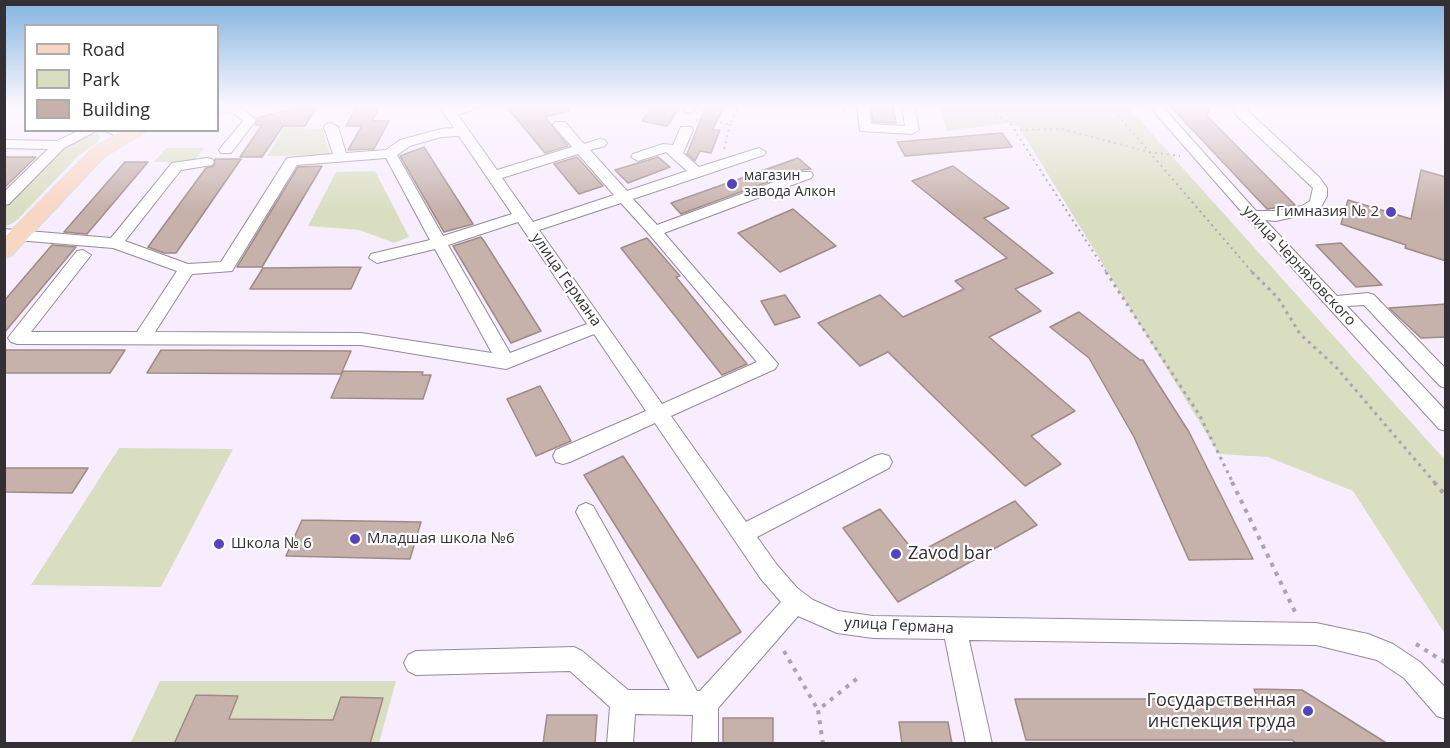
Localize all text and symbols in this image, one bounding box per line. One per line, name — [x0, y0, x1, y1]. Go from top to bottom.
legend — [24, 24, 219, 132]
text: Road — [82, 37, 125, 61]
text: Park — [82, 67, 120, 91]
text: Building — [82, 97, 150, 121]
place label: магазин завода Алкон — [744, 168, 836, 200]
marker: магазин завода Алкон — [725, 177, 739, 191]
street label: улица Черняховского — [1239, 202, 1359, 330]
place label: Гимназия № 2 — [1276, 203, 1379, 221]
marker: Гимназия № 2 — [1384, 205, 1398, 219]
street label: улица Германа — [527, 230, 605, 330]
place label: Младшая школа №6 — [367, 530, 515, 548]
marker: Младшая школа №6 — [348, 532, 362, 546]
place label: Школа № 6 — [231, 535, 312, 553]
marker: Школа № 6 — [212, 537, 226, 551]
place label: Zavod bar — [908, 543, 992, 565]
marker: Zavod bar — [889, 547, 903, 561]
street label: улица Германа — [844, 614, 954, 638]
place label: Государственная инспекция труда — [1147, 690, 1296, 732]
marker: Государственная инспекция труда — [1301, 704, 1315, 718]

